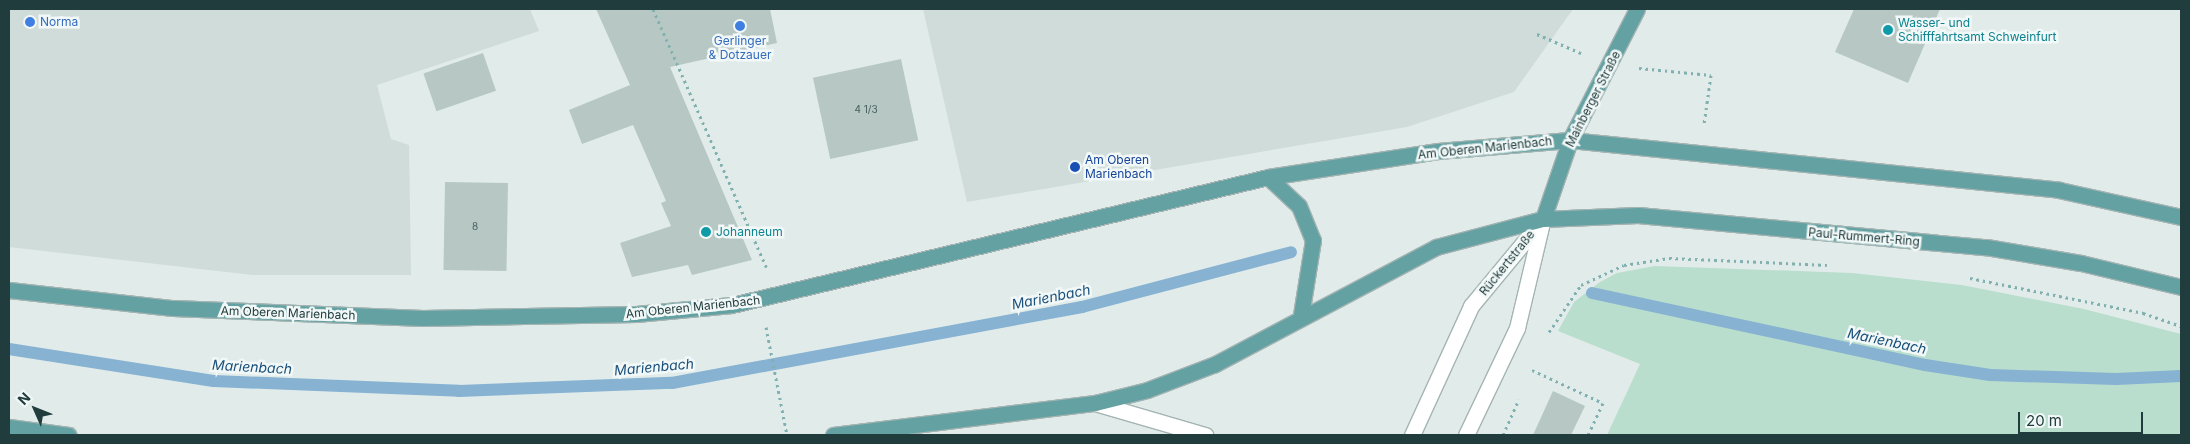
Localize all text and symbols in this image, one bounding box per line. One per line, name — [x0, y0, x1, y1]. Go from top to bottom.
place label: Norma — [40, 15, 78, 29]
marker: Norma — [24, 16, 36, 28]
place label: Wasser- und Schifffahrtsamt Schweinfurt — [1898, 16, 2056, 44]
marker: Gerlinger & Dotzauer — [734, 20, 746, 32]
marker: Wasser- und Schifffahrtsamt Schweinfurt — [1882, 24, 1894, 36]
place label: Gerlinger & Dotzauer — [709, 34, 771, 62]
street label: Mainberger Straße — [1563, 49, 1623, 149]
house number: 4 1/3 — [854, 104, 878, 116]
street label: Am Oberen Marienbach — [1417, 134, 1553, 162]
place label: Am Oberen Marienbach — [1085, 153, 1152, 181]
marker: Am Oberen Marienbach — [1069, 161, 1081, 173]
house number: 8 — [472, 221, 478, 233]
place label: Johanneum — [716, 225, 783, 239]
street label: Paul-Rummert-Ring — [1808, 225, 1920, 249]
marker: Johanneum — [700, 226, 712, 238]
street label: Rückertstraße — [1476, 228, 1538, 298]
water label: Marienbach — [1010, 281, 1092, 313]
street label: Am Oberen Marienbach — [625, 293, 761, 321]
street label: Am Oberen Marienbach — [220, 303, 356, 323]
water label: Marienbach — [1846, 324, 1928, 358]
water label: Marienbach — [613, 355, 695, 379]
water label: Marienbach — [212, 357, 292, 377]
north arrow — [10, 384, 60, 434]
text: N — [14, 388, 34, 408]
scale bar — [2020, 402, 2145, 434]
text: 20 m — [2026, 411, 2062, 430]

